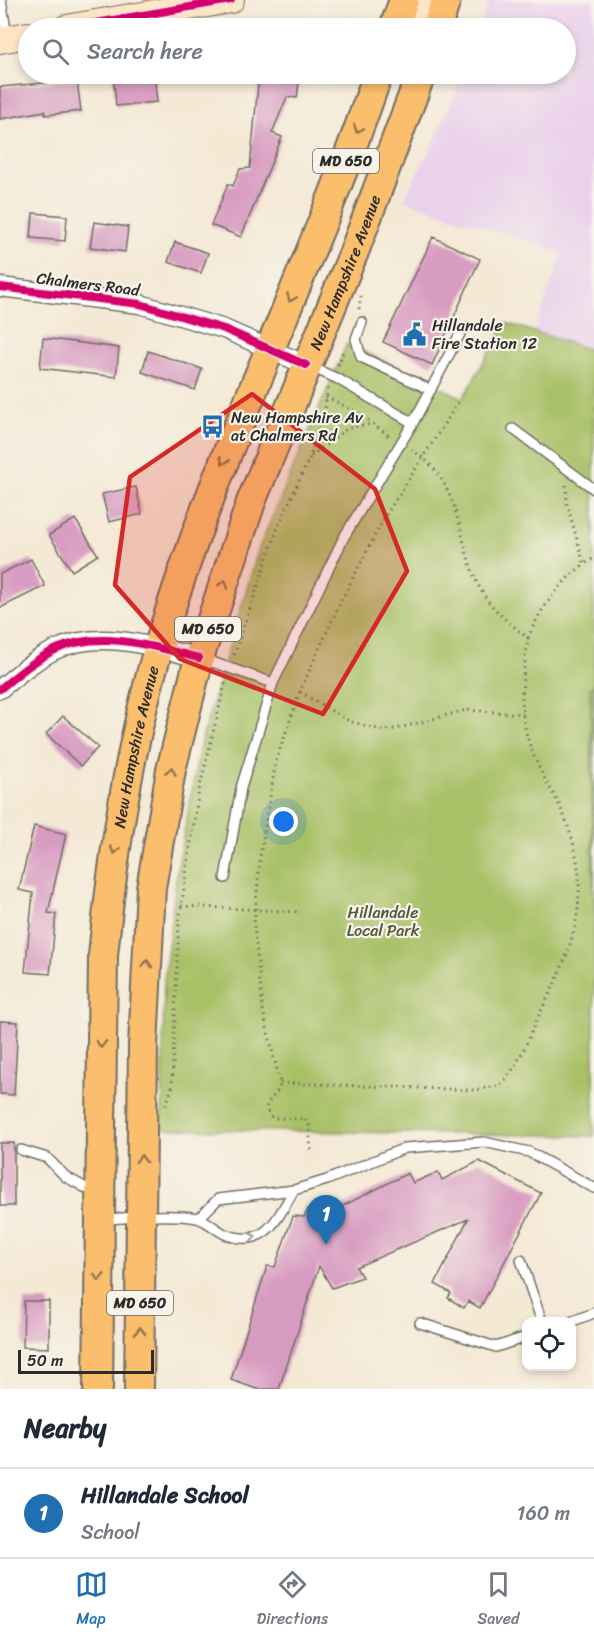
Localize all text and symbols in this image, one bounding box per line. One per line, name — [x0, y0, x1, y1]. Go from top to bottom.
search box — [18, 18, 576, 84]
text: Search here — [87, 32, 203, 71]
icon: search — [39, 35, 72, 68]
one-way arrow — [353, 122, 365, 133]
road number: MD 650 — [313, 149, 379, 173]
street label: New Hampshire Avenue — [301, 190, 389, 355]
street label: Chalmers Road — [35, 263, 143, 305]
one-way arrow — [286, 292, 298, 303]
place label: Hillandale Fire Station 12 — [432, 311, 537, 358]
public building icon: Hillandale Fire Station 12 — [401, 321, 427, 347]
place label: New Hampshire Av at Chalmers Rd — [231, 403, 364, 450]
bus stop icon: New Hampshire Av at Chalmers Rd — [200, 413, 226, 439]
one-way arrow — [219, 455, 232, 466]
one-way arrow — [216, 579, 229, 590]
road number: MD 650 — [175, 617, 241, 641]
street label: New Hampshire Avenue — [105, 662, 167, 830]
one-way arrow — [164, 766, 177, 776]
your location — [269, 807, 298, 836]
one-way arrow — [110, 845, 122, 855]
park label: Hillandale Local Park — [347, 898, 420, 945]
one-way arrow — [141, 960, 154, 969]
one-way arrow — [95, 1040, 108, 1049]
one-way arrow — [135, 1155, 148, 1164]
pin: 1 — [306, 1196, 346, 1245]
one-way arrow — [247, 1231, 257, 1244]
one-way arrow — [93, 1273, 105, 1282]
road number: MD 650 — [107, 1291, 173, 1315]
map controls — [522, 1317, 576, 1371]
button: locate — [522, 1317, 576, 1371]
one-way arrow — [134, 1326, 146, 1335]
text: 50 m — [27, 1346, 63, 1375]
scale bar — [18, 1347, 154, 1374]
text: Nearby — [24, 1405, 106, 1451]
text: Hillandale School — [81, 1476, 249, 1515]
text: 1 — [39, 1496, 48, 1531]
text: 160 m — [517, 1496, 570, 1531]
text: School — [81, 1515, 140, 1550]
tab: Map — [75, 1568, 108, 1633]
tab: Directions — [257, 1568, 328, 1633]
tab: Saved — [477, 1568, 519, 1633]

